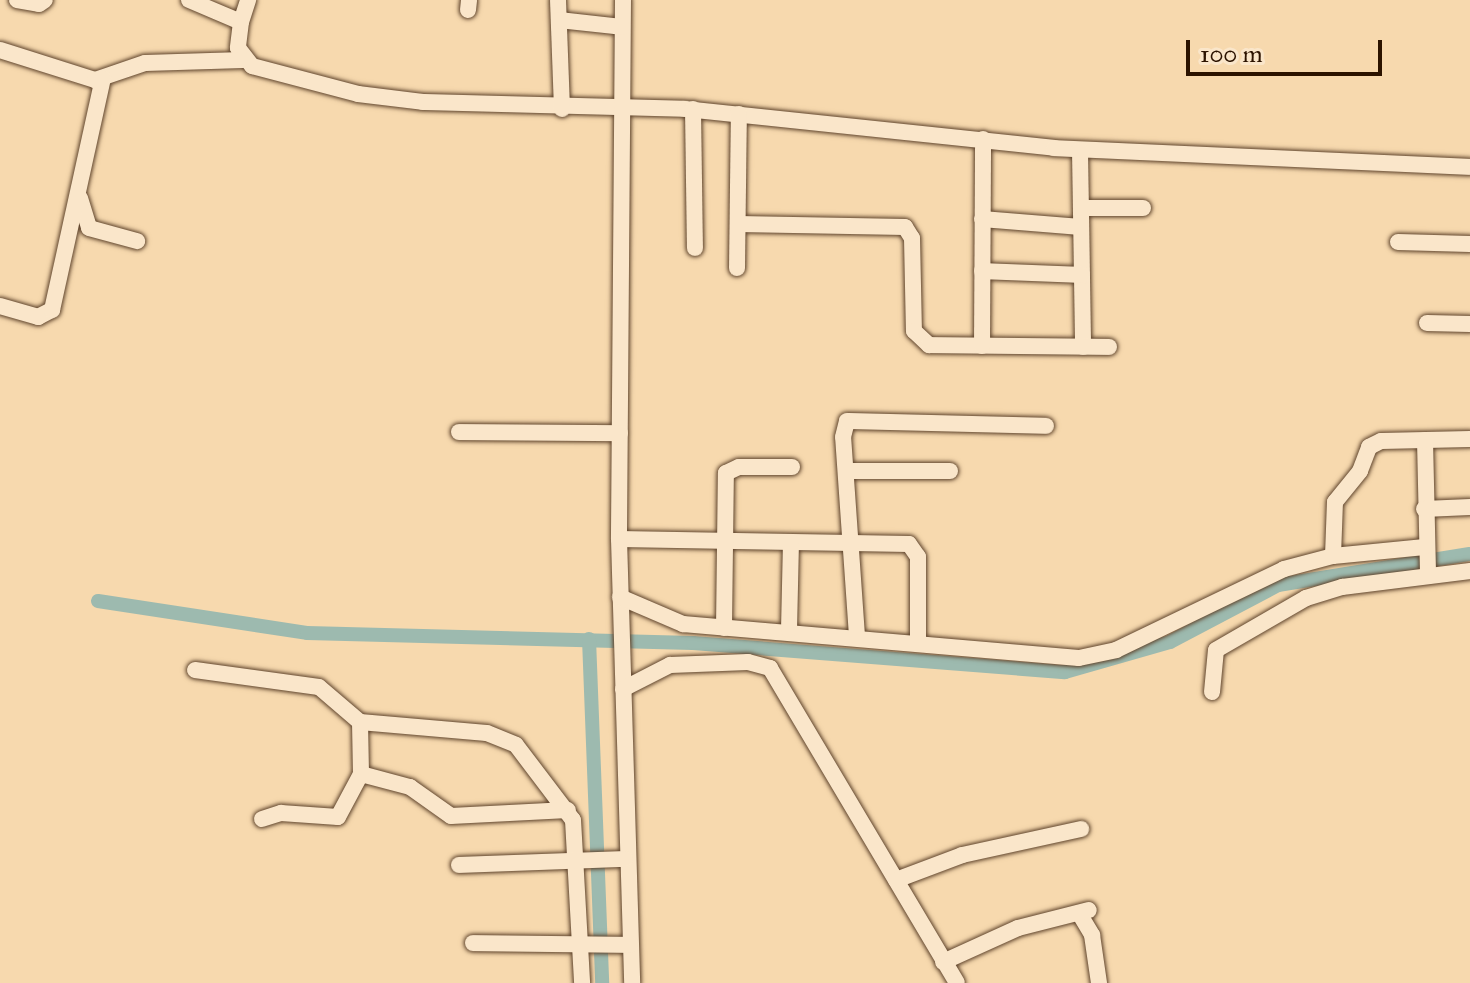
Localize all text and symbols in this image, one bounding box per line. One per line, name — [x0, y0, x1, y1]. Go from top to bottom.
scale bar — [1190, 24, 1386, 74]
text: 100 m — [1200, 39, 1263, 69]

